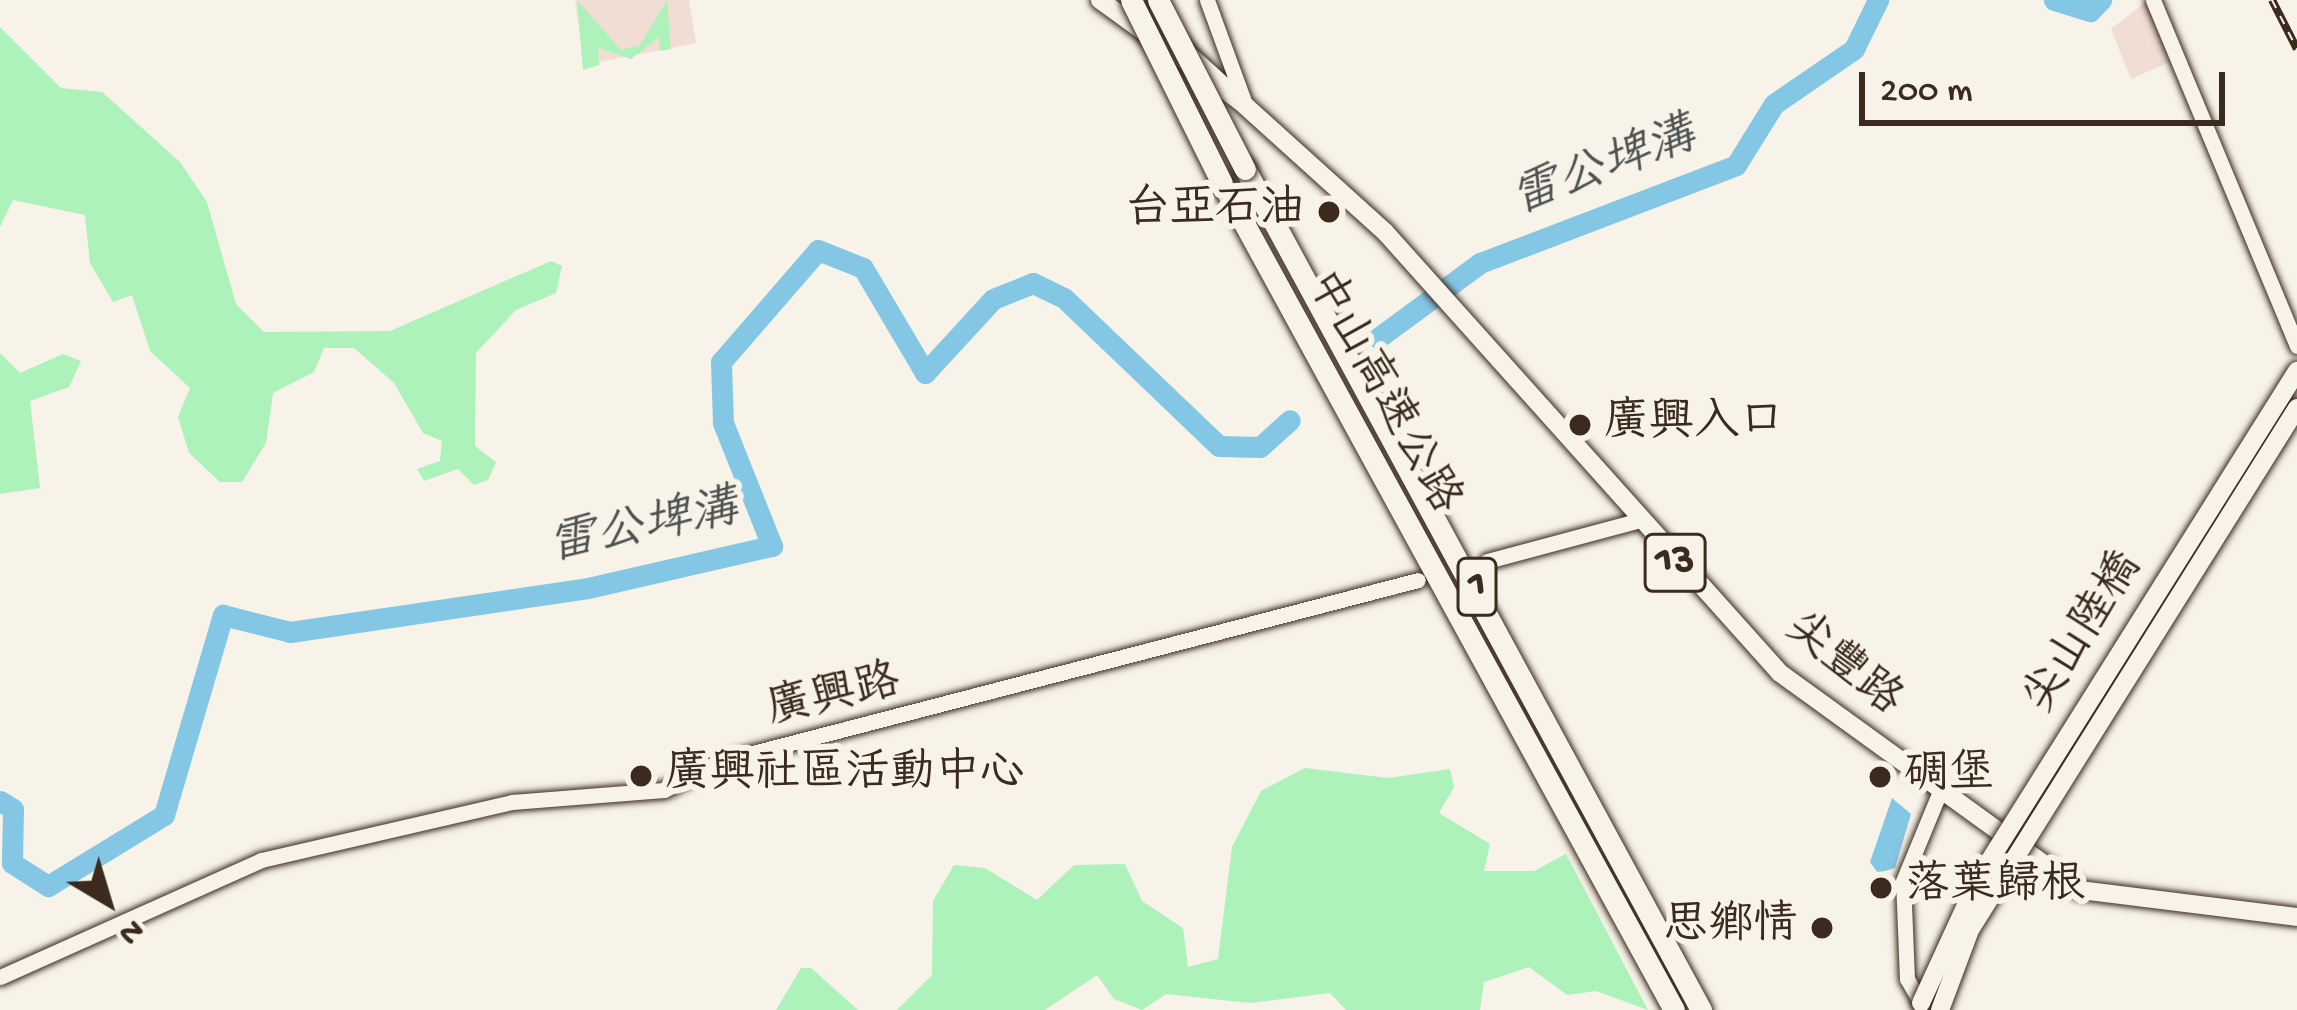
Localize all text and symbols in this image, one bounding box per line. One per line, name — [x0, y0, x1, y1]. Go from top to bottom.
scale bar — [1865, 48, 2231, 122]
text: 200 m — [1880, 71, 1973, 114]
water label: 雷公埤溝 — [1505, 109, 1705, 231]
place label: 台亞石油 — [1125, 185, 1305, 239]
marker: 台亞石油 — [1316, 199, 1342, 225]
street label: 中山高速公路 — [1292, 262, 1470, 524]
place label: 廣興入口 — [1604, 398, 1784, 452]
marker: 廣興入口 — [1567, 412, 1593, 438]
water label: 雷公埤溝 — [544, 482, 744, 578]
road number: 13 — [1642, 527, 1708, 599]
street label: 尖山陸橋 — [2014, 543, 2156, 725]
road number: 1 — [1456, 551, 1498, 623]
street label: 尖豐路 — [1773, 603, 1911, 729]
street label: 廣興路 — [762, 657, 906, 739]
place label: 廣興社區活動中心 — [665, 749, 1025, 803]
place label: 碉堡 — [1904, 750, 1994, 804]
marker: 廣興社區活動中心 — [628, 763, 654, 789]
marker: 碉堡 — [1867, 764, 1893, 790]
north arrow — [48, 842, 168, 962]
place label: 落葉歸根 — [1905, 861, 2085, 915]
marker: 落葉歸根 — [1868, 875, 1894, 901]
place label: 思鄉情 — [1663, 901, 1798, 955]
text: N — [110, 909, 150, 952]
marker: 思鄉情 — [1809, 915, 1835, 941]

